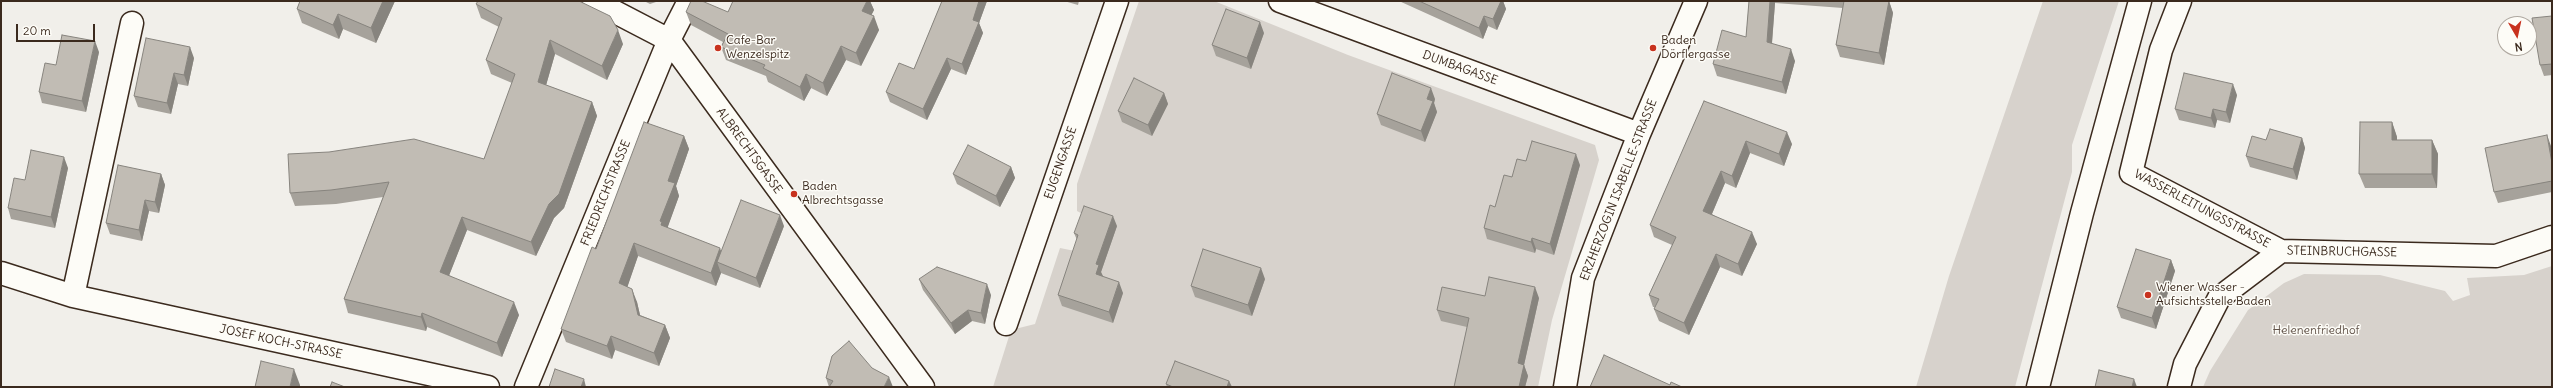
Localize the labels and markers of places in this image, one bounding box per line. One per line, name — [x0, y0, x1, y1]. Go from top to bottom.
place label: Cafe-Bar Wenzelspitz — [726, 34, 789, 62]
place label: Baden Dörflergasse — [1661, 34, 1730, 62]
marker: Cafe-Bar Wenzelspitz — [713, 43, 723, 53]
marker: Baden Dörflergasse — [1648, 43, 1658, 53]
place label: Baden Albrechtsgasse — [802, 180, 883, 208]
marker: Baden Albrechtsgasse — [789, 189, 799, 199]
place label: Wiener Wasser - Aufsichtsstelle Baden — [2156, 281, 2271, 309]
marker: Wiener Wasser - Aufsichtsstelle Baden — [2143, 290, 2153, 300]

